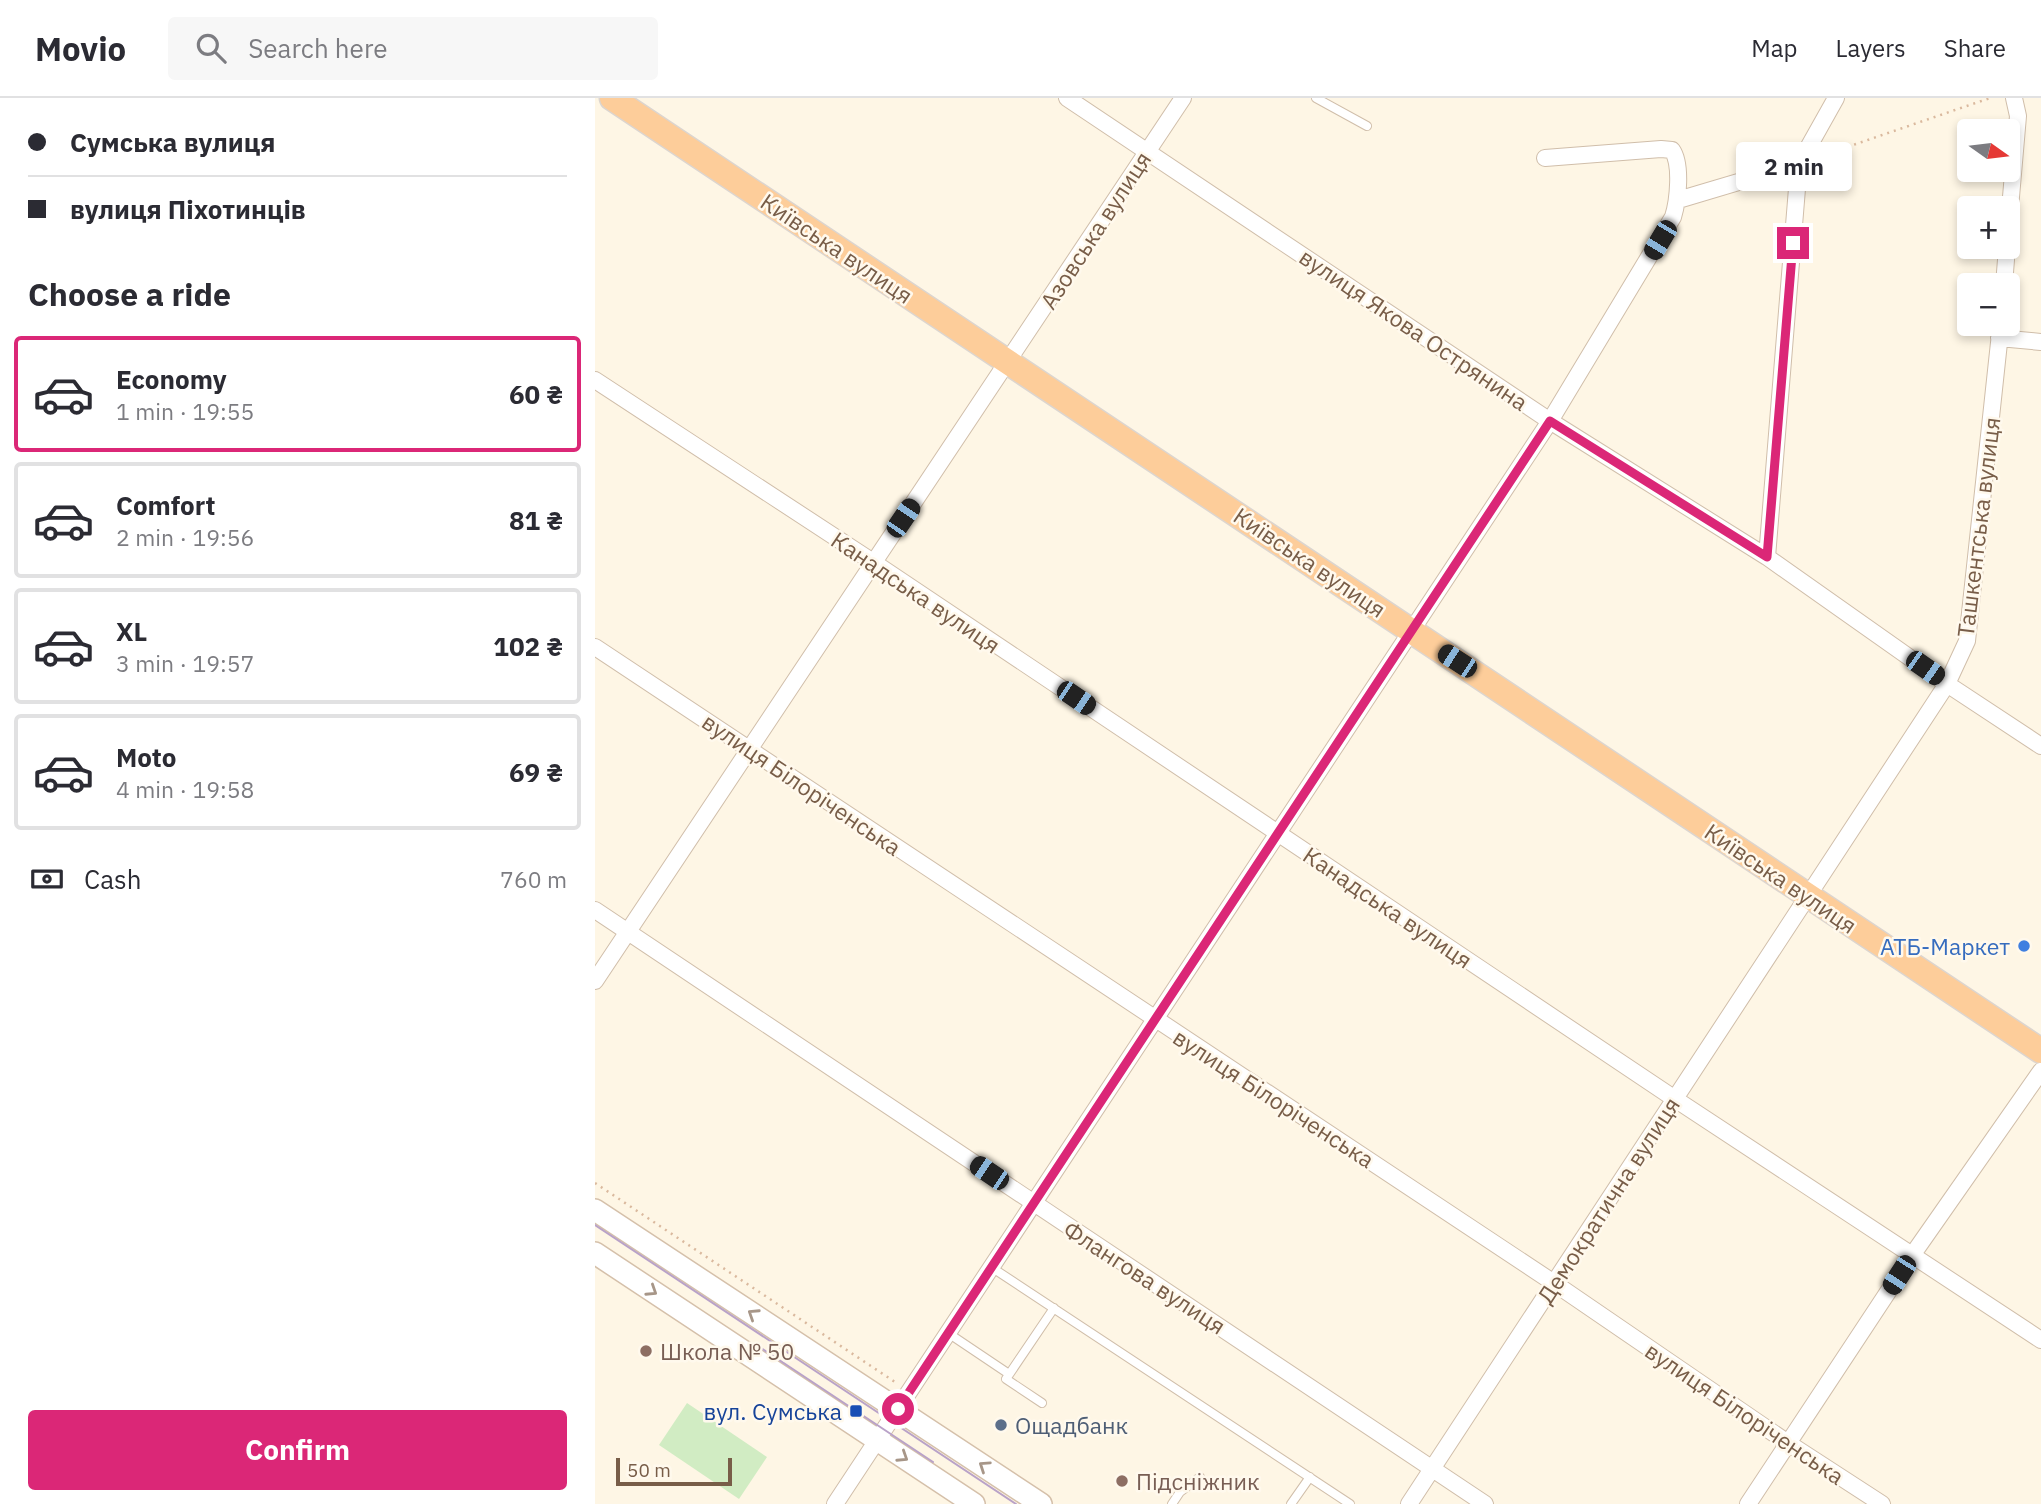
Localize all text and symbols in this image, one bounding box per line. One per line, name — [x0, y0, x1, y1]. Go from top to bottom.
search box — [168, 17, 658, 80]
text: Movio — [35, 27, 126, 70]
icon: search — [192, 29, 230, 67]
text: Search here — [248, 31, 388, 65]
text: Map — [1751, 32, 1798, 64]
text: Layers — [1836, 32, 1906, 64]
text: Share — [1944, 32, 2006, 64]
north arrow — [1957, 119, 2019, 182]
map controls — [1957, 119, 2020, 336]
text: Сумська вулиця — [70, 125, 275, 159]
callout: 2 min — [1735, 142, 1851, 190]
street label: Азовська вулиця — [1033, 145, 1157, 315]
text: 2 min — [1764, 151, 1824, 181]
street label: Київська вулиця — [755, 186, 919, 310]
text: вулиця Піхотинців — [70, 192, 306, 226]
button: + — [1957, 196, 2020, 259]
car — [1641, 217, 1680, 263]
route end — [1777, 227, 1809, 259]
street label: вулиця Якова Острянина — [1294, 241, 1534, 417]
text: Choose a ride — [28, 273, 231, 315]
button: − — [1957, 273, 2020, 336]
text: Economy — [116, 362, 227, 396]
icon: car — [32, 363, 95, 426]
text: 60 ₴ — [509, 377, 563, 411]
text: 1 min · 19:55 — [116, 396, 254, 426]
street label: Ташкентська вулиця — [1950, 415, 2006, 639]
text: Comfort — [116, 488, 215, 522]
icon: car — [32, 489, 95, 552]
car — [883, 495, 924, 541]
street label: Київська вулиця — [1228, 500, 1392, 624]
text: 81 ₴ — [509, 503, 563, 537]
text: 2 min · 19:56 — [116, 522, 254, 552]
street label: Канадська вулиця — [826, 524, 1006, 660]
text: XL — [116, 614, 147, 648]
icon: car — [32, 615, 95, 678]
text: 102 ₴ — [493, 629, 563, 663]
car — [1434, 641, 1481, 681]
car — [1902, 647, 1949, 689]
text: 3 min · 19:57 — [116, 648, 254, 678]
car — [1053, 678, 1100, 718]
street label: вулиця Білоріченська — [697, 706, 907, 862]
text: Moto — [116, 740, 176, 774]
icon: car — [32, 741, 95, 804]
text: 69 ₴ — [509, 755, 563, 789]
text: 4 min · 19:58 — [116, 774, 254, 804]
street label: Київська вулиця — [1699, 816, 1863, 940]
street label: Канадська вулиця — [1298, 839, 1478, 975]
icon: cash — [28, 860, 66, 898]
text: Cash — [84, 862, 141, 896]
text: 760 m — [500, 864, 567, 894]
place label: АТБ-Маркет — [1880, 931, 2010, 961]
marker: АТБ-Маркет — [2016, 938, 2032, 954]
street label: вулиця Білоріченська — [1168, 1022, 1380, 1174]
street label: Демократична вулиця — [1530, 1091, 1686, 1309]
car — [966, 1153, 1013, 1193]
street label: Флангова вулиця — [1058, 1213, 1232, 1341]
car — [1879, 1252, 1920, 1298]
one-way arrow — [644, 1283, 657, 1295]
one-way arrow — [748, 1310, 761, 1322]
street label: вулиця Білоріченська — [1640, 1335, 1850, 1491]
place label: Школа № 50 — [660, 1336, 794, 1366]
marker: Школа № 50 — [638, 1343, 654, 1359]
route start — [882, 1393, 914, 1425]
place label: вул. Сумська — [704, 1396, 842, 1426]
marker: вул. Сумська — [848, 1403, 864, 1419]
button: Confirm — [28, 1410, 567, 1490]
place label: Ощадбанк — [1015, 1410, 1128, 1440]
marker: Ощадбанк — [993, 1417, 1009, 1433]
one-way arrow — [895, 1449, 908, 1461]
scale bar — [616, 1455, 731, 1487]
text: 50 m — [627, 1458, 671, 1482]
one-way arrow — [979, 1462, 992, 1475]
place label: Підсніжник — [1136, 1466, 1260, 1496]
marker: Підсніжник — [1114, 1473, 1130, 1489]

